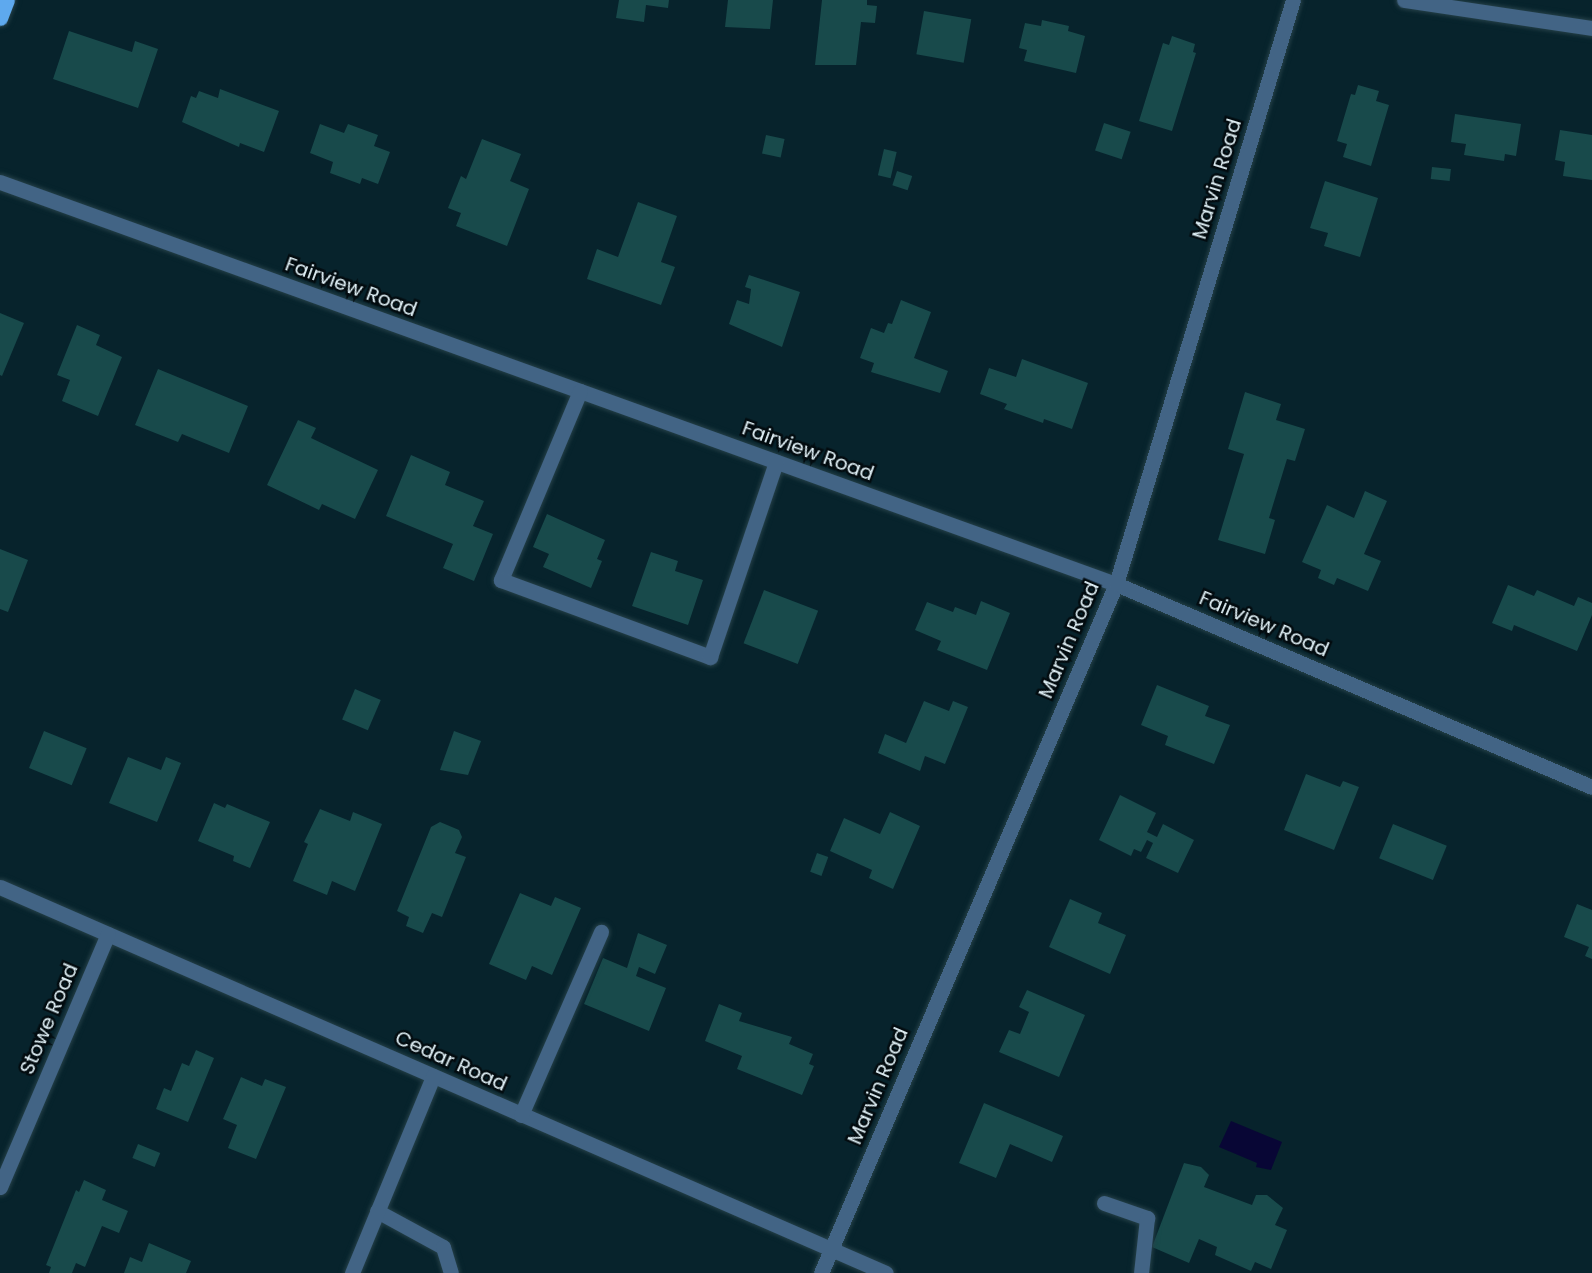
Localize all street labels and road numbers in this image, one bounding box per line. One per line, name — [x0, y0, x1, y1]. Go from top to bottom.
street label: Marvin Road — [1187, 116, 1247, 242]
street label: Fairview Road — [282, 252, 420, 322]
street label: Fairview Road — [739, 416, 877, 486]
street label: Marvin Road — [1034, 578, 1104, 702]
street label: Fairview Road — [1196, 586, 1332, 662]
street label: Stowe Road — [15, 960, 83, 1078]
street label: Marvin Road — [843, 1024, 913, 1148]
street label: Cedar Road — [391, 1026, 511, 1096]

